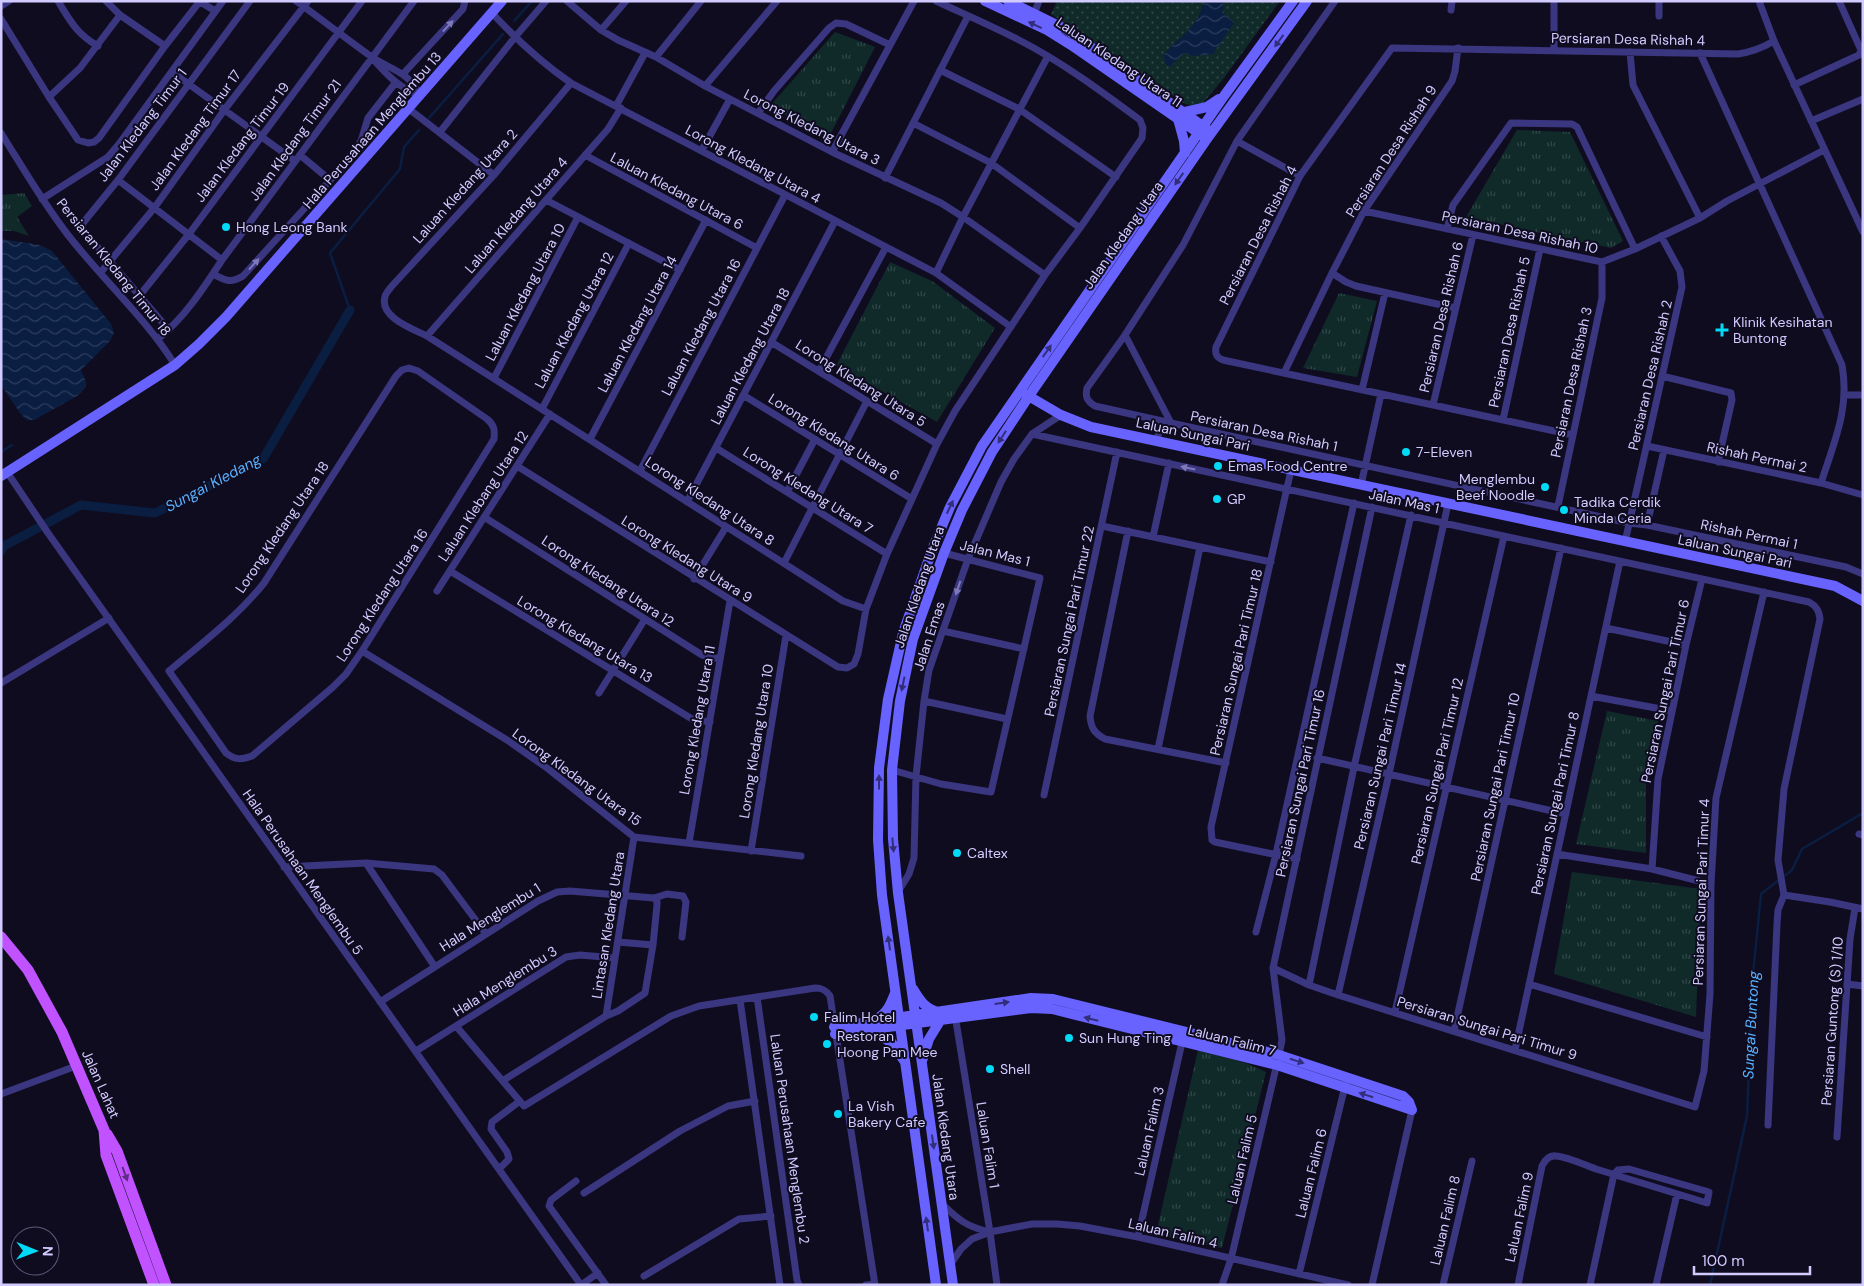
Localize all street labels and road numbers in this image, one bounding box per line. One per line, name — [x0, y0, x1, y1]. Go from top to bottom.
street label: Laluan Kledang Utara 11 — [1053, 13, 1185, 111]
street label: Persiaran Desa Rishah 4 — [1551, 29, 1706, 49]
street label: Hala Perusahaan Menglembu 13 — [299, 48, 445, 212]
street label: Jalan Kledang Timur 1 — [93, 65, 191, 185]
street label: Jalan Kledang Timur 17 — [145, 66, 245, 194]
street label: Jalan Kledang Timur 21 — [245, 76, 345, 204]
street label: Jalan Kledang Timur 19 — [191, 78, 293, 206]
street label: Persiaran Desa Rishah 9 — [1341, 81, 1441, 221]
street label: Lorong Kledang Utara 3 — [741, 85, 883, 169]
street label: Lorong Kledang Utara 4 — [682, 121, 824, 208]
street label: Laluan Kledang Utara 2 — [409, 125, 521, 247]
street label: Laluan Kledang Utara 6 — [607, 148, 747, 234]
street label: Laluan Kledang Utara 4 — [461, 153, 572, 277]
street label: Persiaran Desa Rishah 4 — [1215, 162, 1301, 308]
street label: Jalan Kledang Utara — [1079, 178, 1167, 292]
street label: Persiaran Kledang Timur 18 — [53, 194, 175, 340]
street label: Persiaran Desa Rishah 10 — [1440, 207, 1600, 257]
street label: Laluan Kledang Utara 10 — [481, 220, 569, 364]
street label: Persiaran Desa Rishah 6 — [1415, 240, 1467, 394]
street label: Laluan Kledang Utara 12 — [530, 249, 618, 391]
street label: Laluan Kledang Utara 14 — [593, 252, 681, 396]
street label: Laluan Kledang Utara 16 — [657, 255, 745, 399]
street label: Persiaran Desa Rishah 5 — [1484, 255, 1534, 409]
street label: Laluan Kledang Utara 18 — [706, 284, 794, 428]
street label: Persiaran Desa Rishah 2 — [1624, 298, 1676, 452]
street label: Persiaran Desa Rishah 3 — [1546, 305, 1596, 459]
street label: Lorong Kledang Utara 5 — [792, 335, 930, 431]
street label: Lorong Kledang Utara 6 — [765, 389, 903, 485]
street label: Persiaran Desa Rishah 1 — [1189, 407, 1339, 455]
street label: Laluan Sungai Pari — [1134, 413, 1252, 455]
street label: Laluan Klebang Utara 12 — [434, 427, 532, 565]
street label: Rishah Permai 2 — [1705, 438, 1809, 476]
street label: Lorong Kledang Utara 7 — [740, 443, 876, 537]
street label: Lorong Kledang Utara 8 — [642, 452, 778, 550]
street label: Lorong Kledang Utara 18 — [231, 458, 333, 596]
street label: Jalan Mas 1 — [1367, 485, 1441, 517]
street label: Lorong Kledang Utara 9 — [618, 511, 756, 607]
street label: Rishah Permai 1 — [1699, 515, 1799, 553]
street label: Jalan Kledang Utara — [890, 524, 948, 650]
street label: Persiaran Sungai Pari Timur 22 — [1040, 524, 1098, 718]
street label: Lorong Kledang Utara 16 — [332, 525, 432, 665]
street label: Laluan Sungai Pari — [1676, 530, 1794, 572]
street label: Lorong Kledang Utara 12 — [538, 531, 678, 631]
street label: Jalan Mas 1 — [958, 536, 1032, 570]
street label: Persiaran Sungai Pari Timur 18 — [1206, 567, 1266, 757]
street label: Lorong Kledang Utara 13 — [514, 591, 656, 687]
street label: Persiaran Sungai Pari Timur 6 — [1637, 598, 1693, 784]
street label: Jalan Emas — [909, 599, 949, 673]
street label: Lorong Kledang Utara 11 — [675, 644, 719, 796]
street label: Persiaran Sungai Pari Timur 14 — [1350, 660, 1410, 851]
street label: Lorong Kledang Utara 10 — [735, 662, 777, 820]
street label: Persiaran Sungai Pari Timur 12 — [1407, 676, 1467, 866]
street label: Persiaran Sungai Pari Timur 16 — [1271, 687, 1329, 879]
street label: Persiaran Sungai Pari Timur 10 — [1466, 691, 1524, 883]
street label: Persiaran Sungai Pari Timur 8 — [1527, 710, 1583, 896]
street label: Lorong Kledang Utara 15 — [509, 724, 645, 830]
street label: Hala Perusahaan Menglembu 5 — [239, 786, 367, 958]
street label: Persiaran Sungai Pari Timur 4 — [1689, 798, 1713, 986]
street label: Lintasan Kledang Utara — [587, 850, 629, 1000]
street label: Hala Menglembu 1 — [436, 879, 544, 955]
street label: Persiaran Guntong (S) 1/10 — [1817, 936, 1847, 1106]
street label: Hala Menglembu 3 — [450, 942, 560, 1020]
street label: Persiaran Sungai Pari Timur 9 — [1395, 992, 1579, 1064]
street label: Laluan Falim 7 — [1186, 1020, 1278, 1060]
street label: Laluan Perusahaan Menglembu 2 — [766, 1033, 814, 1245]
street label: Jalan Lahat — [78, 1047, 124, 1121]
street label: Jalan Kledang Utara — [928, 1073, 964, 1201]
street label: Laluan Falim 3 — [1130, 1085, 1168, 1177]
street label: Laluan Falim 1 — [972, 1101, 1004, 1189]
street label: Laluan Falim 5 — [1223, 1112, 1261, 1206]
street label: Laluan Falim 6 — [1291, 1126, 1331, 1220]
street label: Laluan Falim 9 — [1501, 1170, 1537, 1264]
street label: Laluan Falim 8 — [1426, 1173, 1464, 1267]
street label: Laluan Falim 4 — [1126, 1214, 1220, 1252]

